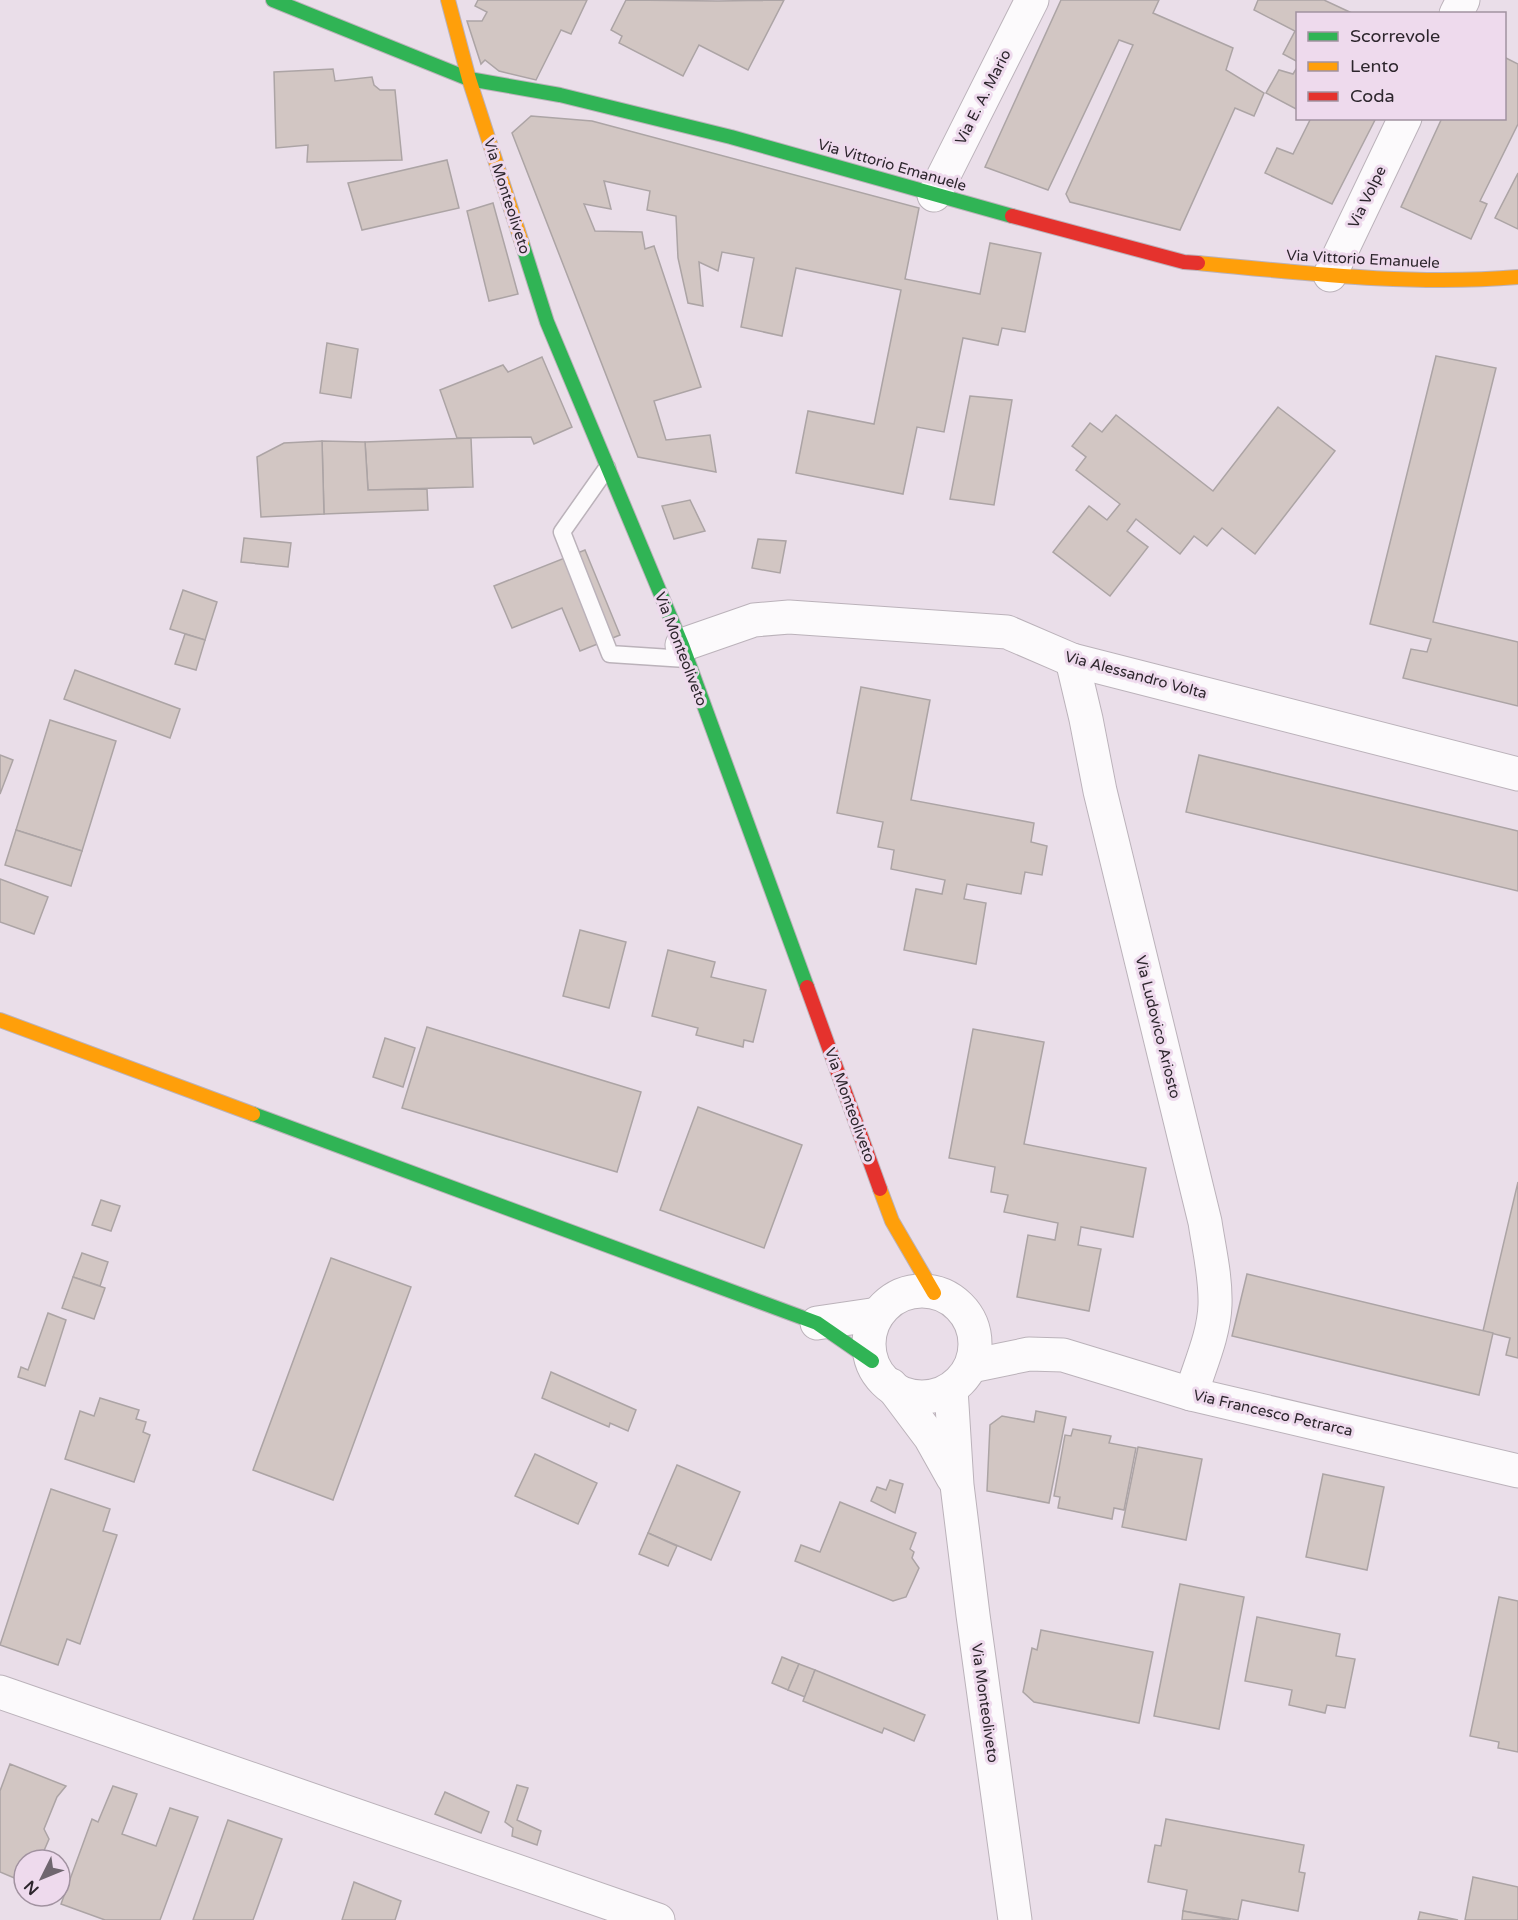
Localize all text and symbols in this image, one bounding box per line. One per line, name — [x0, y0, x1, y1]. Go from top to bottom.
legend — [1296, 12, 1506, 120]
text: Scorrevole — [1350, 25, 1440, 47]
street label: Via E. A. Mario — [951, 46, 1015, 148]
text: Lento — [1350, 55, 1399, 77]
text: Coda — [1350, 85, 1395, 107]
street label: Via Vittorio Emanuele — [816, 135, 968, 195]
street label: Via Monteoliveto — [480, 136, 534, 256]
street label: Via Volpe — [1344, 163, 1390, 231]
street label: Via Vittorio Emanuele — [1286, 246, 1440, 272]
street label: Via Monteoliveto — [651, 590, 711, 708]
street label: Via Alessandro Volta — [1063, 647, 1209, 703]
street label: Via Ludovico Ariosto — [1132, 954, 1184, 1100]
street label: Via Monteoliveto — [821, 1045, 879, 1165]
street label: Via Francesco Petrarca — [1191, 1386, 1355, 1440]
street label: Via Monteoliveto — [968, 1642, 1002, 1764]
north arrow — [12, 1848, 72, 1908]
text: N — [20, 1876, 43, 1899]

